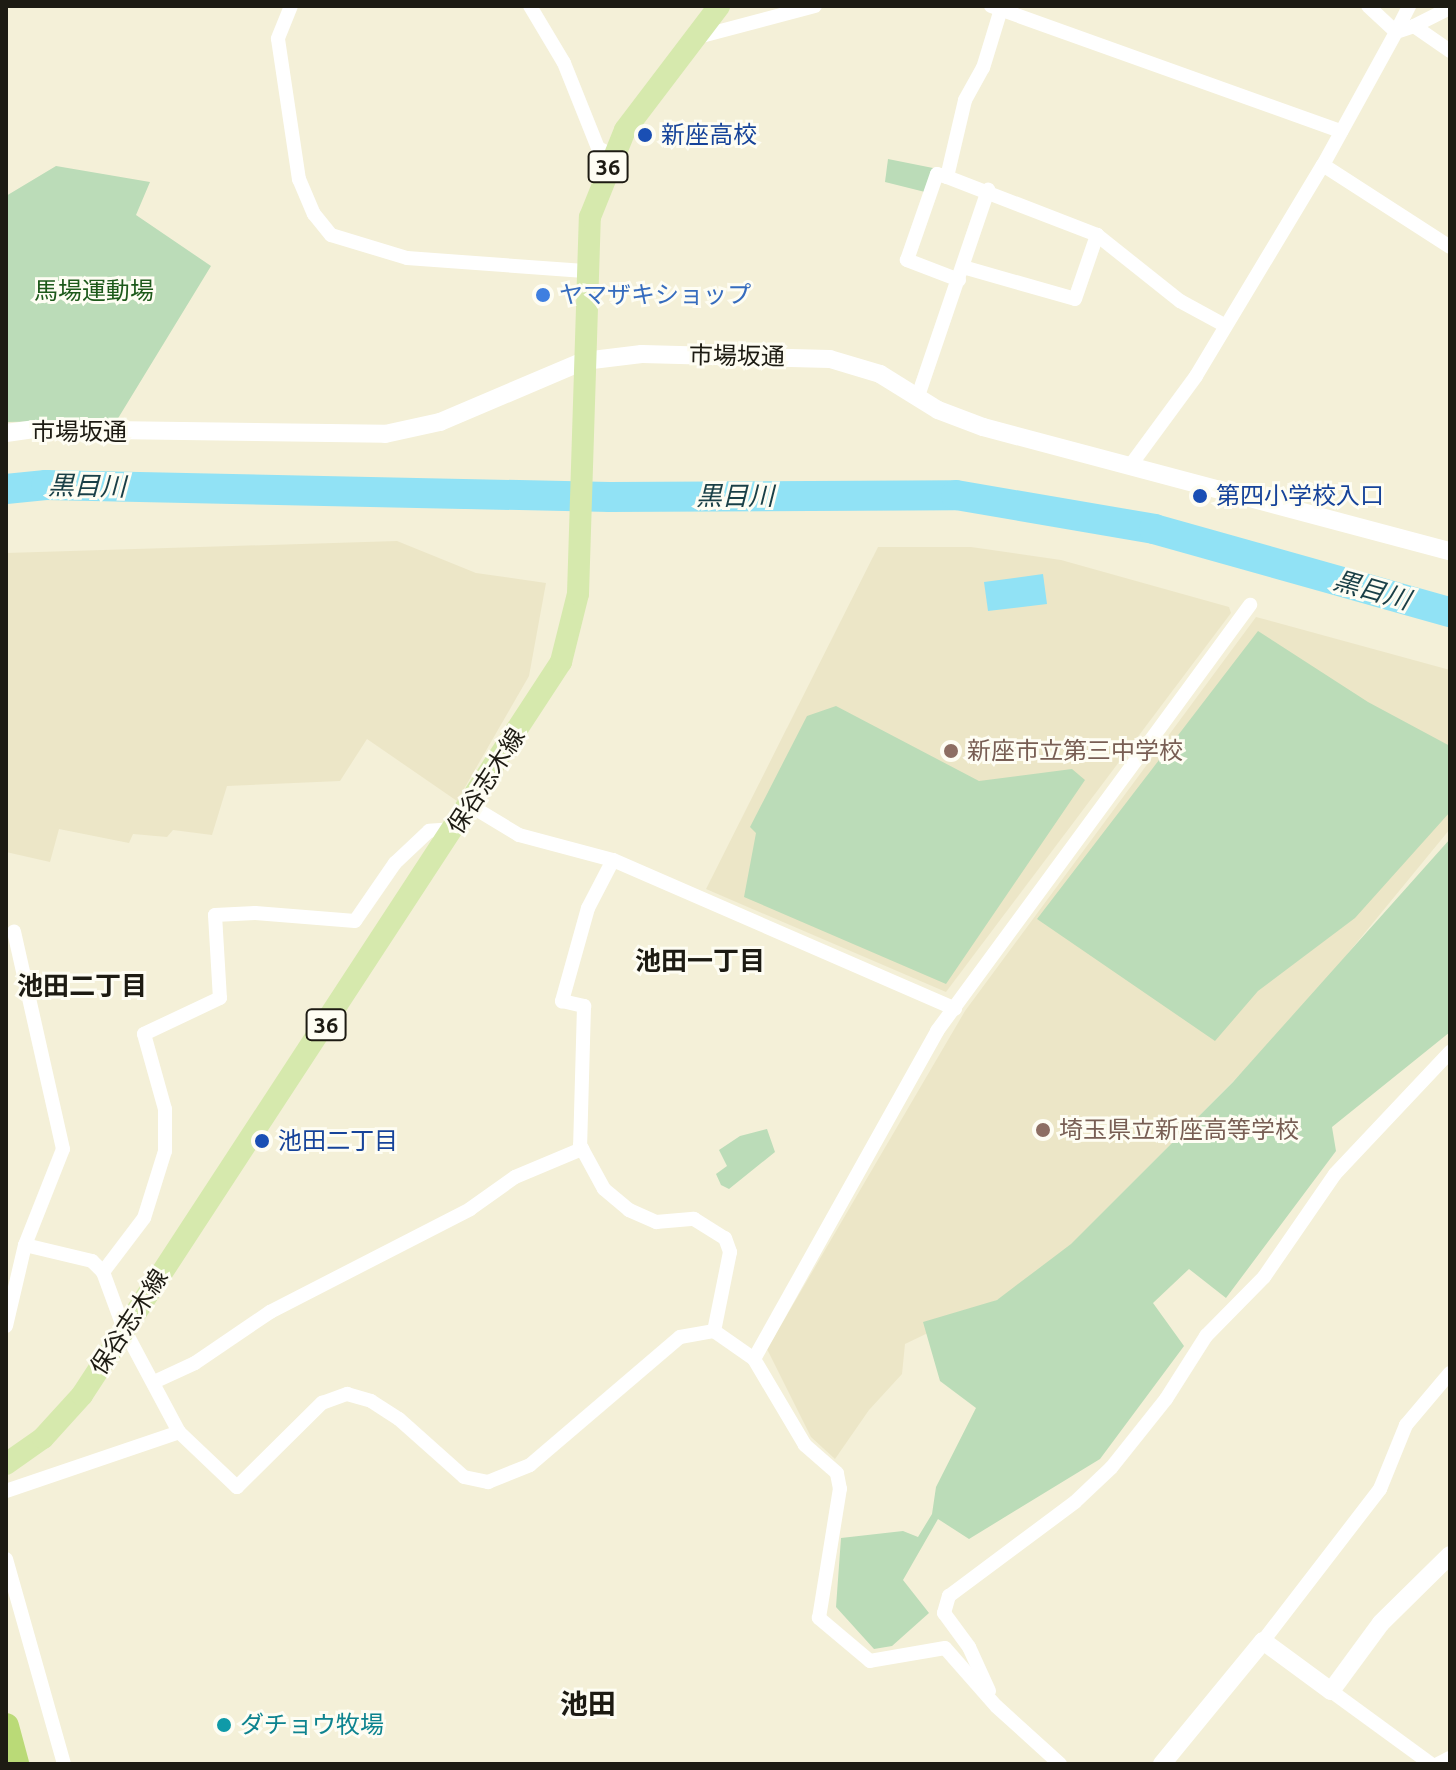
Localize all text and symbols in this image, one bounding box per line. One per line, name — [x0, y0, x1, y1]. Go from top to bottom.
place label: 新座高校 — [661, 121, 757, 149]
marker: 新座高校 — [636, 126, 654, 144]
road number: 36 — [586, 149, 630, 185]
park label: 馬場運動場 — [34, 277, 154, 305]
place label: ヤマザキショップ — [559, 281, 751, 309]
marker: ヤマザキショップ — [534, 286, 552, 304]
street label: 市場坂通 — [689, 341, 785, 371]
street label: 市場坂通 — [31, 418, 127, 446]
water label: 黒目川 — [48, 470, 126, 502]
water label: 黒目川 — [696, 480, 774, 512]
place label: 第四小学校入口 — [1216, 482, 1384, 510]
marker: 第四小学校入口 — [1191, 487, 1209, 505]
water label: 黒目川 — [1330, 564, 1414, 616]
street label: 保谷志木線 — [441, 723, 531, 839]
place label: 新座市立第三中学校 — [967, 737, 1183, 765]
marker: 新座市立第三中学校 — [942, 742, 960, 760]
district label: 池田一丁目 — [635, 945, 765, 977]
district label: 池田二丁目 — [17, 970, 147, 1002]
road number: 36 — [304, 1007, 348, 1043]
place label: 埼玉県立新座高等学校 — [1059, 1116, 1299, 1144]
marker: 埼玉県立新座高等学校 — [1034, 1121, 1052, 1139]
place label: 池田二丁目 — [278, 1127, 398, 1155]
marker: 池田二丁目 — [253, 1132, 271, 1150]
street label: 保谷志木線 — [84, 1264, 174, 1380]
district label: 池田 — [560, 1687, 616, 1721]
place label: ダチョウ牧場 — [240, 1711, 384, 1739]
marker: ダチョウ牧場 — [215, 1716, 233, 1734]

